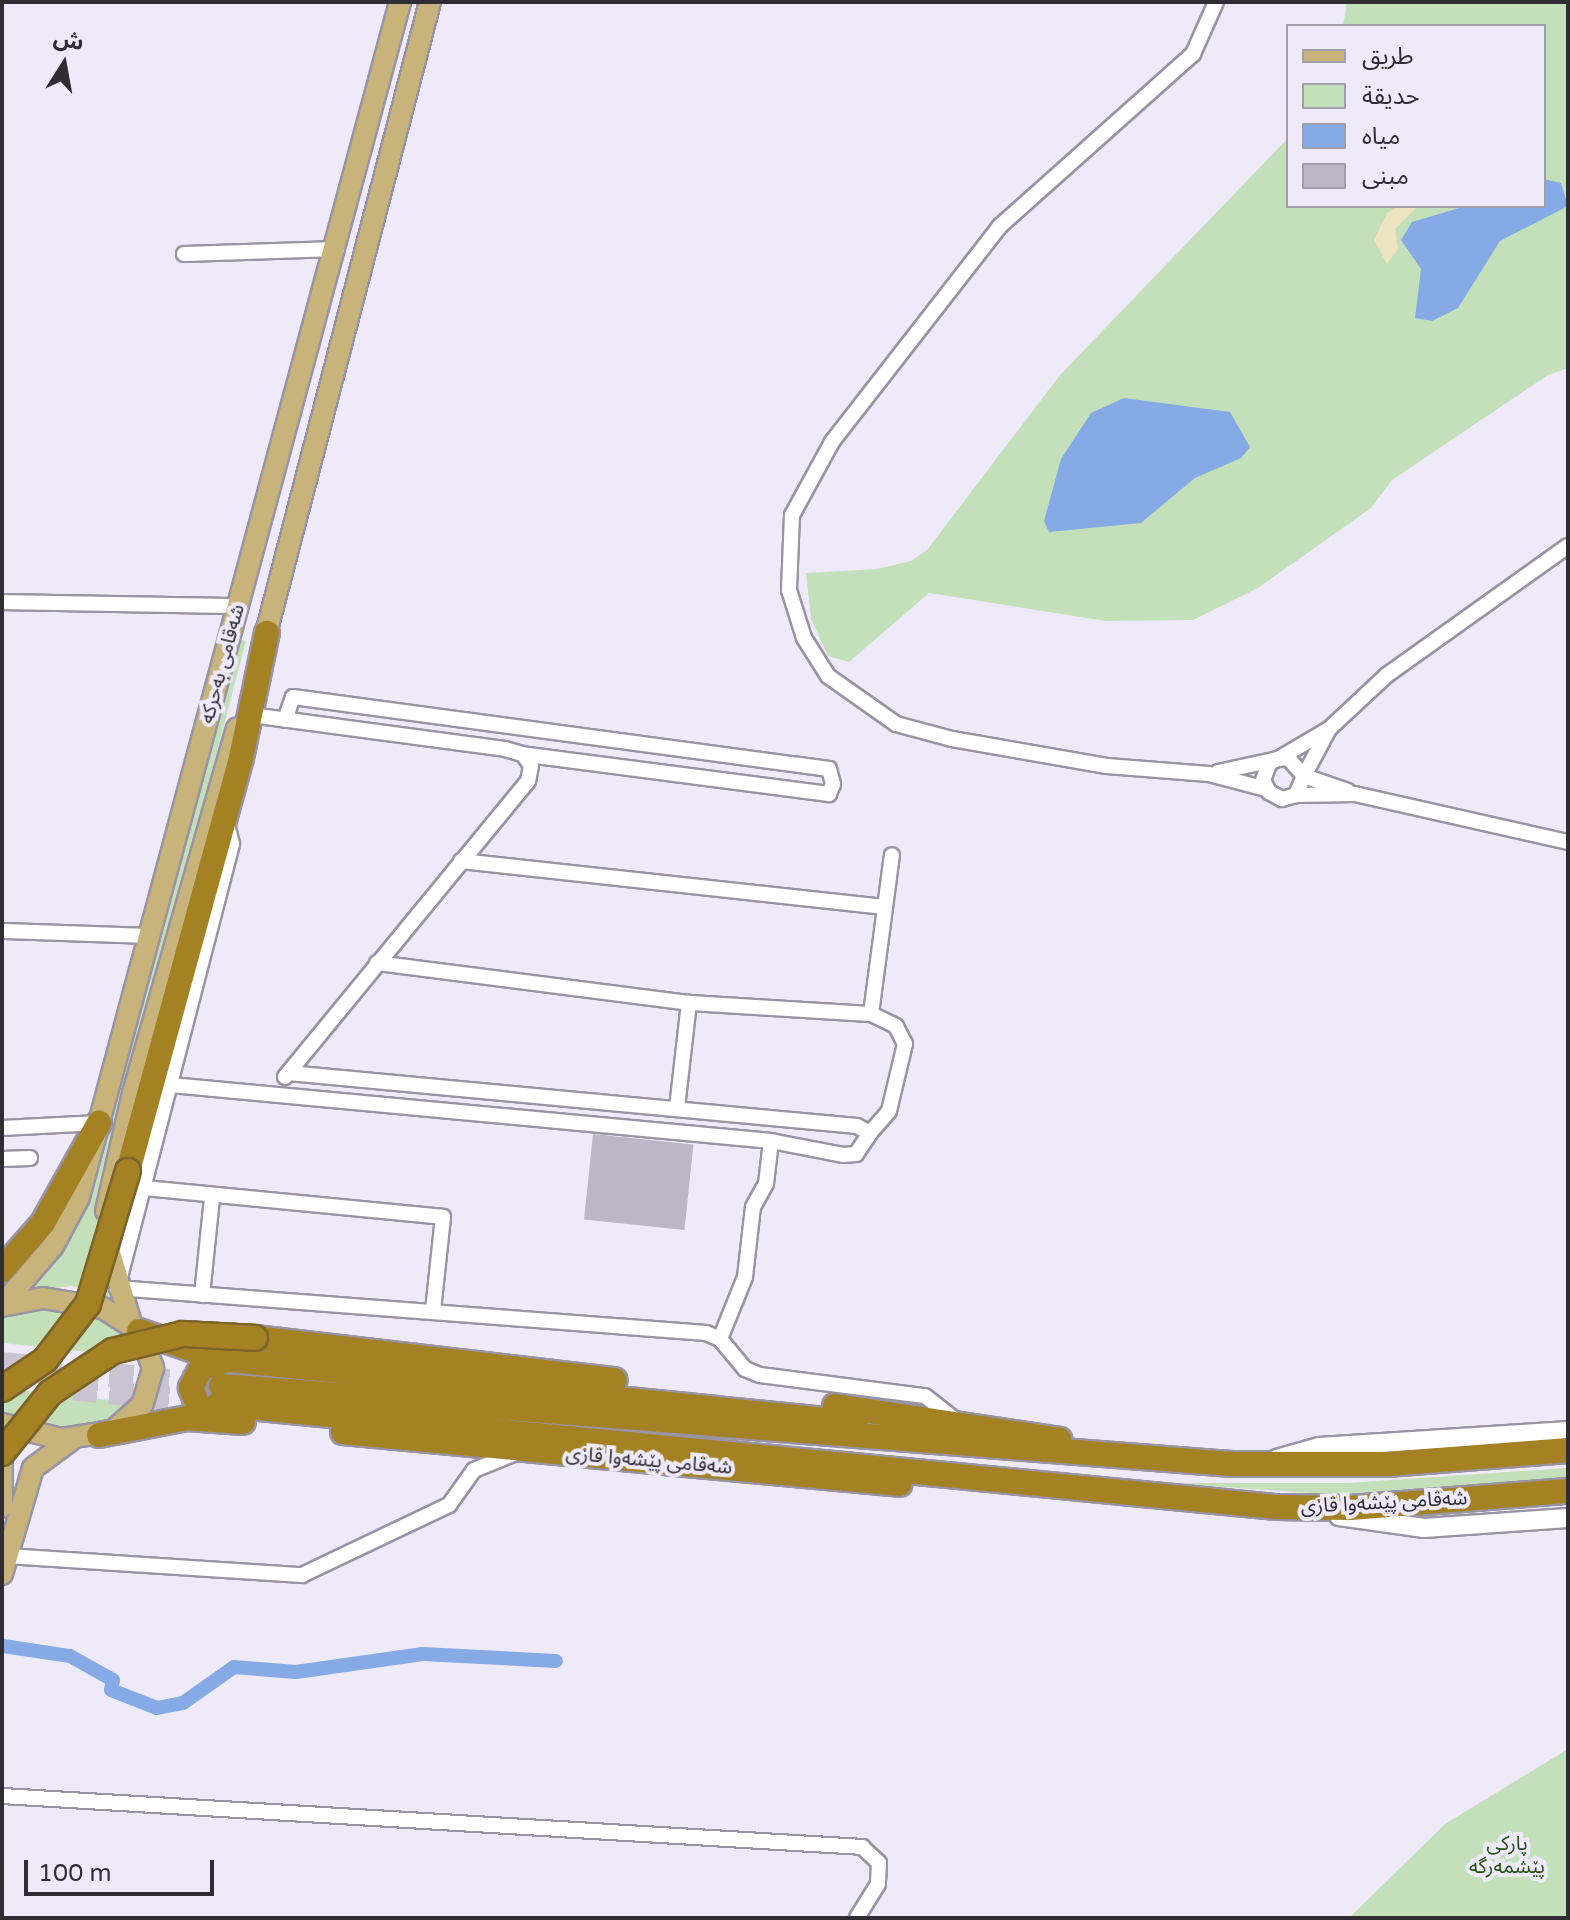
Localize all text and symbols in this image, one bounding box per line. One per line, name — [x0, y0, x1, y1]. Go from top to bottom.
north arrow — [24, 24, 104, 104]
legend — [1286, 24, 1546, 208]
text: ش — [51, 25, 86, 56]
text: طريق — [1362, 42, 1414, 71]
text: حديقة — [1362, 82, 1420, 111]
text: مياه — [1362, 122, 1400, 151]
text: مبنى — [1362, 162, 1409, 191]
street label: شەقامی بەحرکە — [196, 602, 250, 726]
street label: شەقامی پێشەوا قازی — [565, 1442, 733, 1480]
street label: شەقامی پێشەوا قازی — [1300, 1487, 1468, 1519]
park label: پارکی پێشمەرگە — [1469, 1833, 1545, 1880]
scale bar — [28, 1844, 218, 1894]
text: 100 m — [38, 1859, 112, 1888]

